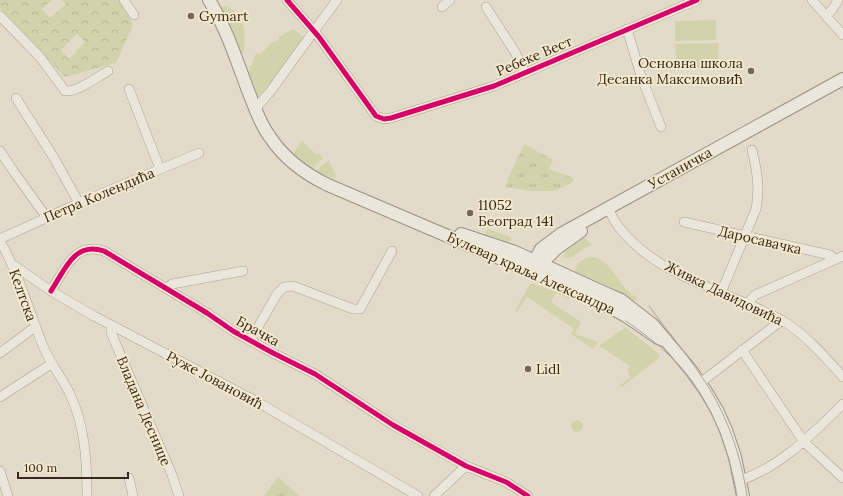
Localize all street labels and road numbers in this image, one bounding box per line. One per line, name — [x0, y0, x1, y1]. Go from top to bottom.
street label: Ребеке Вест — [493, 32, 575, 80]
street label: Устаничка — [644, 143, 715, 193]
street label: Петра Колендића — [41, 163, 157, 227]
street label: Даросавачка — [716, 222, 804, 258]
street label: Булевар краља Александра — [444, 228, 618, 318]
street label: Живка Давидовића — [662, 257, 786, 329]
street label: Келтска — [5, 266, 41, 324]
street label: Брачка — [233, 312, 283, 350]
street label: Руже Јовановић — [163, 347, 267, 413]
street label: Владана Деснице — [113, 353, 175, 469]

